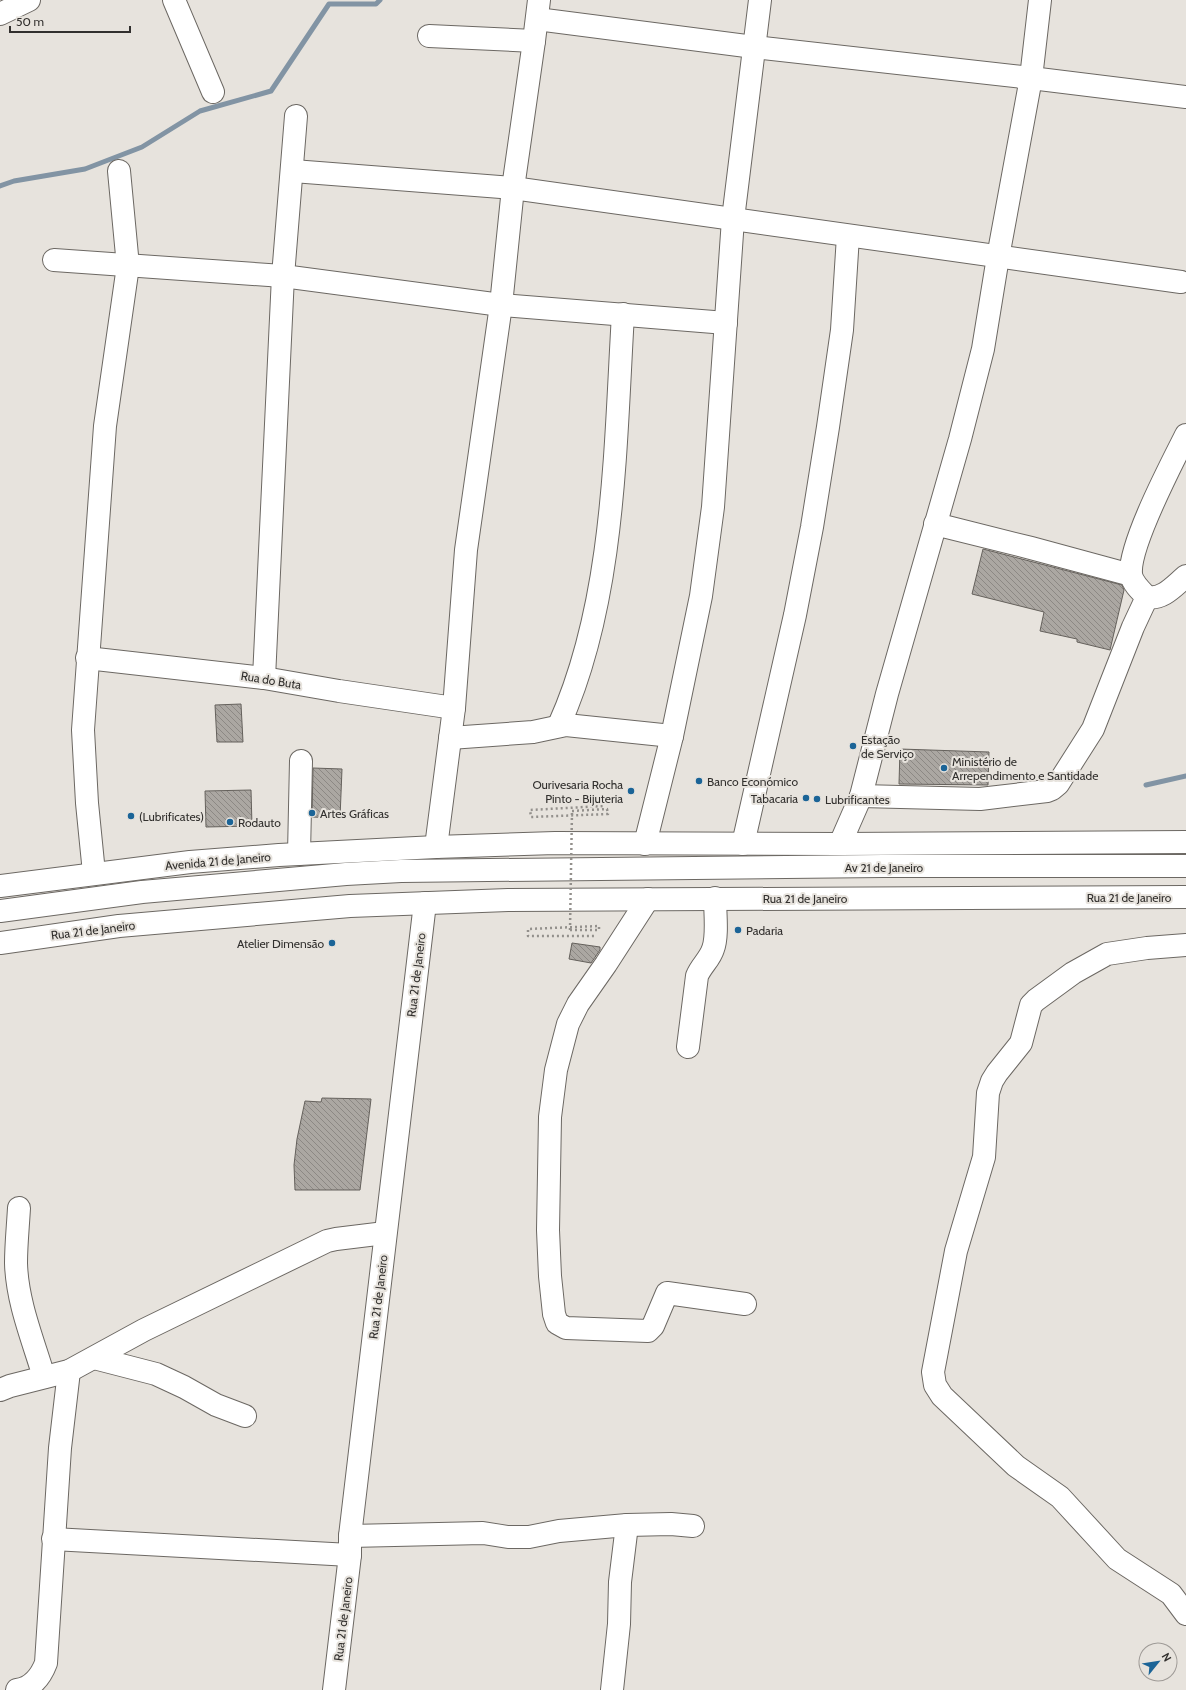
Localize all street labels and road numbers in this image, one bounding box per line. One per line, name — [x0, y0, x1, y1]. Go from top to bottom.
street label: Rua do Buta — [240, 668, 303, 692]
street label: Avenida 21 de Janeiro — [165, 849, 272, 873]
street label: Av 21 de Janeiro — [845, 860, 924, 875]
street label: Rua 21 de Janeiro — [1087, 890, 1172, 905]
street label: Rua 21 de Janeiro — [763, 891, 848, 906]
street label: Rua 21 de Janeiro — [50, 917, 136, 943]
street label: Rua 21 de Janeiro — [403, 932, 429, 1018]
street label: Rua 21 de Janeiro — [365, 1254, 391, 1340]
street label: Rua 21 de Janeiro — [330, 1576, 356, 1662]

